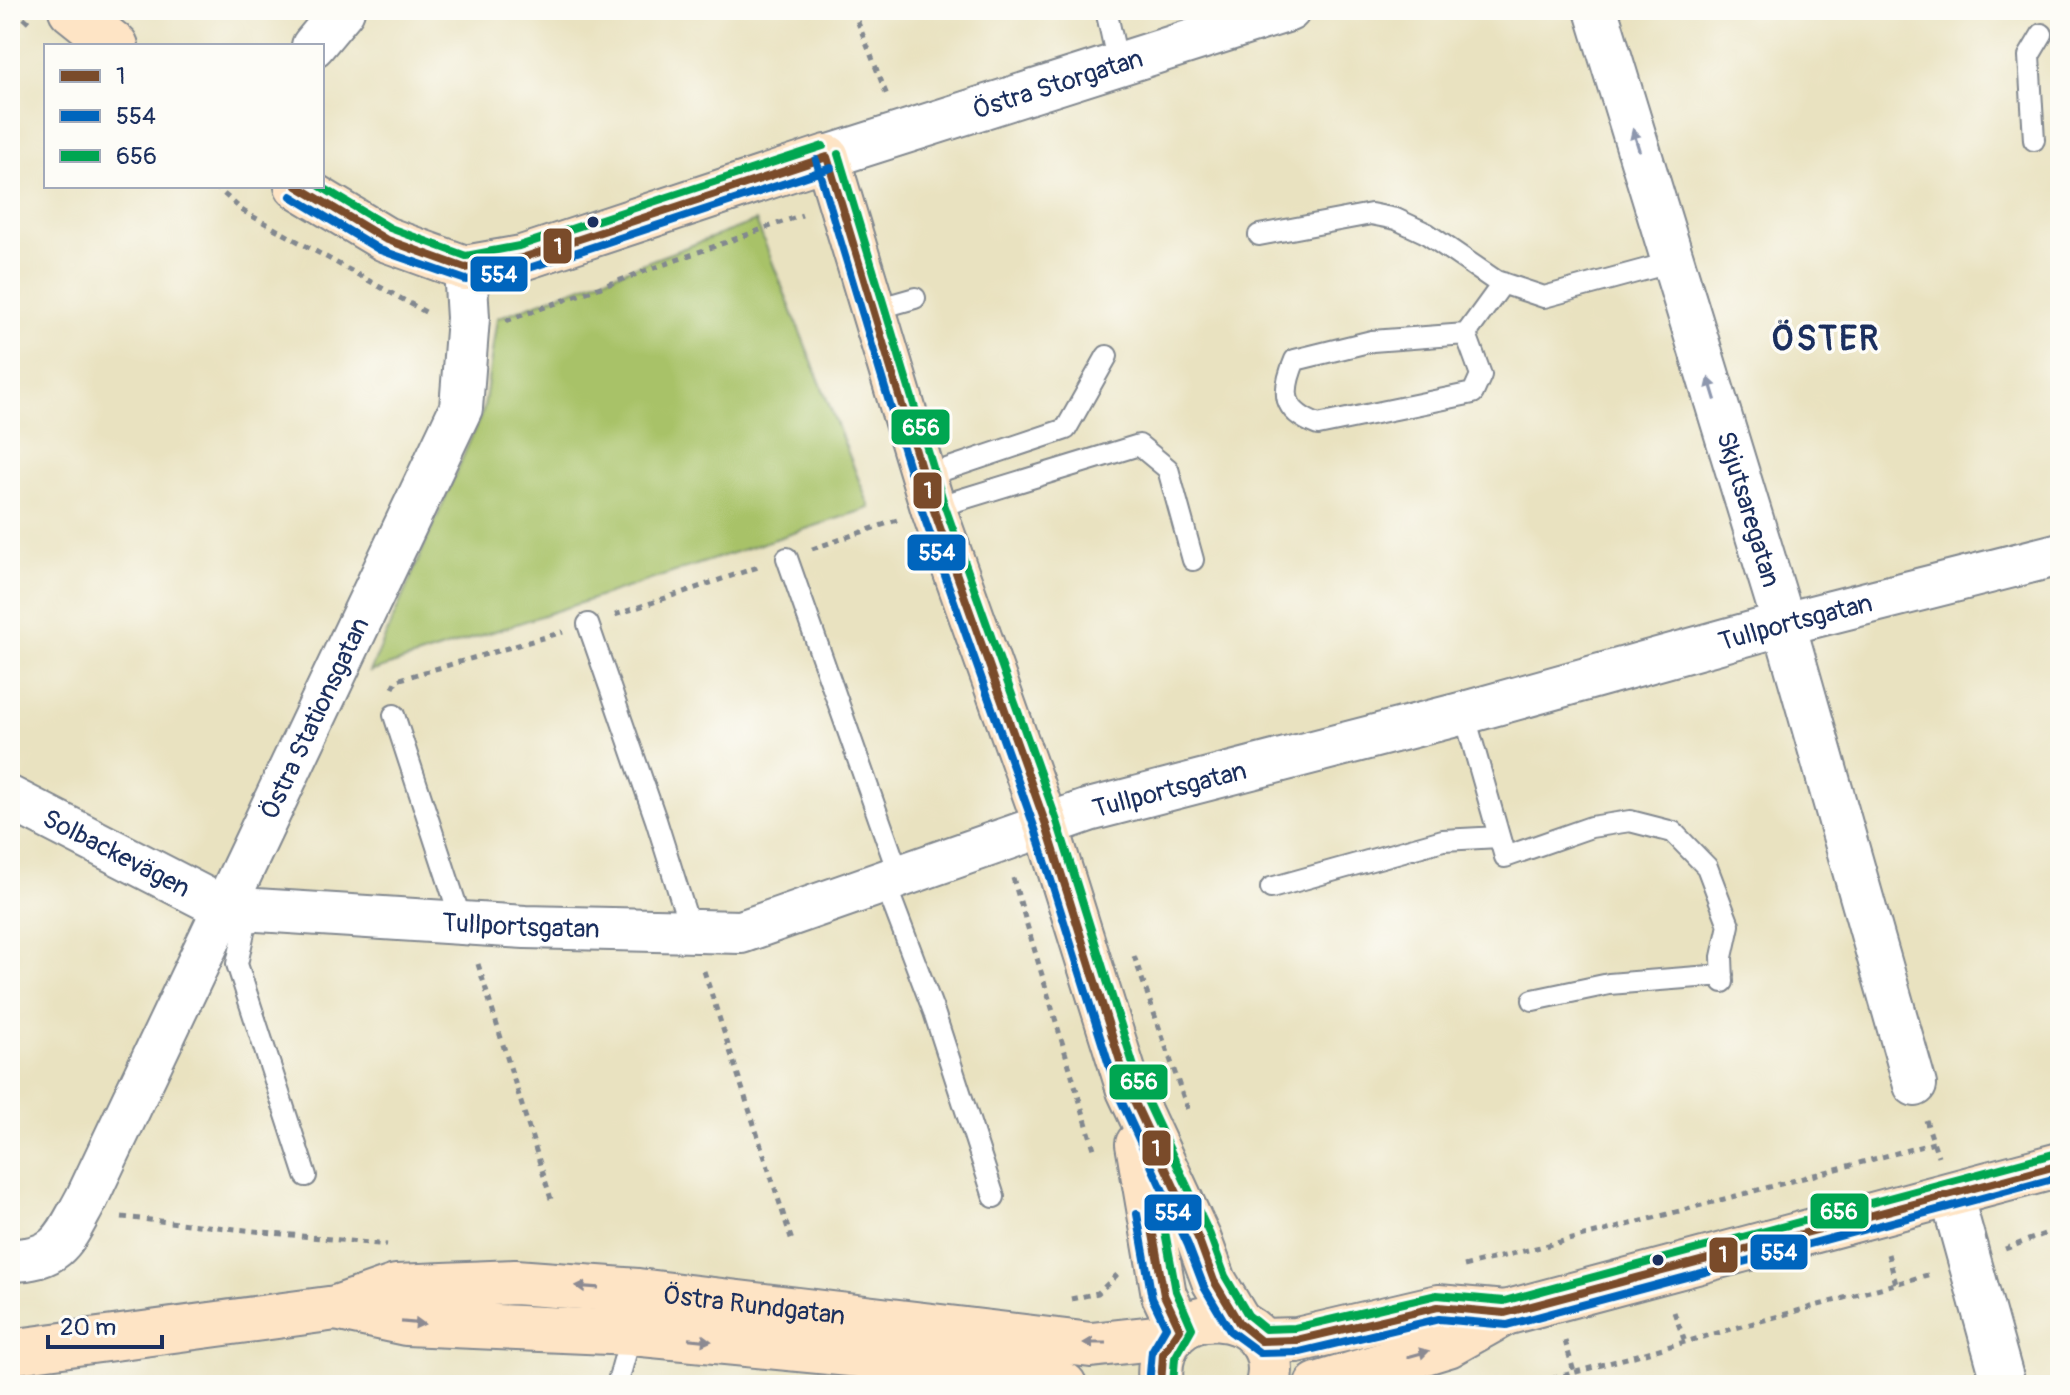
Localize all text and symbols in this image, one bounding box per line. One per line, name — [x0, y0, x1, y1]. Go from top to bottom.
street label: Östra Storgatan — [969, 43, 1147, 127]
legend — [44, 44, 324, 188]
text: 1 — [116, 62, 125, 91]
text: 554 — [116, 102, 156, 131]
one-way arrow — [1629, 128, 1642, 152]
text: 656 — [116, 142, 157, 171]
unlabelled marker — [585, 214, 601, 230]
line badge: 1 — [542, 227, 573, 265]
text: 1 — [554, 233, 562, 261]
line badge: 554 — [469, 255, 529, 293]
text: 554 — [481, 261, 518, 289]
district label: ÖSTER — [1771, 318, 1881, 361]
one-way arrow — [1705, 377, 1718, 401]
line badge: 656 — [890, 408, 951, 446]
text: 656 — [902, 414, 940, 442]
street label: Skjutsaregatan — [1709, 428, 1787, 591]
line badge: 1 — [912, 471, 943, 510]
text: 1 — [924, 477, 932, 505]
line badge: 554 — [906, 533, 967, 572]
text: 554 — [919, 539, 956, 567]
street label: Tullportsgatan — [1715, 587, 1876, 658]
street label: Östra Stationsgatan — [254, 612, 377, 824]
street label: Tullportsgatan — [1089, 755, 1250, 825]
street label: Solbackevägen — [37, 803, 195, 905]
street label: Tullportsgatan — [441, 907, 600, 946]
line badge: 656 — [1108, 1063, 1169, 1101]
text: 656 — [1120, 1068, 1158, 1096]
line badge: 1 — [1141, 1129, 1172, 1167]
text: 1 — [1152, 1135, 1160, 1163]
line badge: 656 — [1809, 1192, 1870, 1230]
line badge: 554 — [1143, 1193, 1203, 1232]
text: 656 — [1820, 1198, 1858, 1226]
text: 554 — [1155, 1199, 1192, 1227]
line badge: 554 — [1749, 1233, 1809, 1271]
line badge: 1 — [1708, 1236, 1739, 1274]
text: 554 — [1761, 1239, 1798, 1267]
text: 1 — [1719, 1241, 1727, 1269]
unlabelled marker — [1650, 1252, 1666, 1268]
street label: Östra Rundgatan — [661, 1279, 847, 1333]
one-way arrow — [574, 1280, 599, 1293]
scale bar — [48, 1299, 162, 1349]
text: 20 m — [60, 1313, 116, 1342]
one-way arrow — [401, 1317, 426, 1330]
one-way arrow — [688, 1333, 713, 1346]
one-way arrow — [1082, 1337, 1107, 1349]
one-way arrow — [1407, 1347, 1431, 1360]

